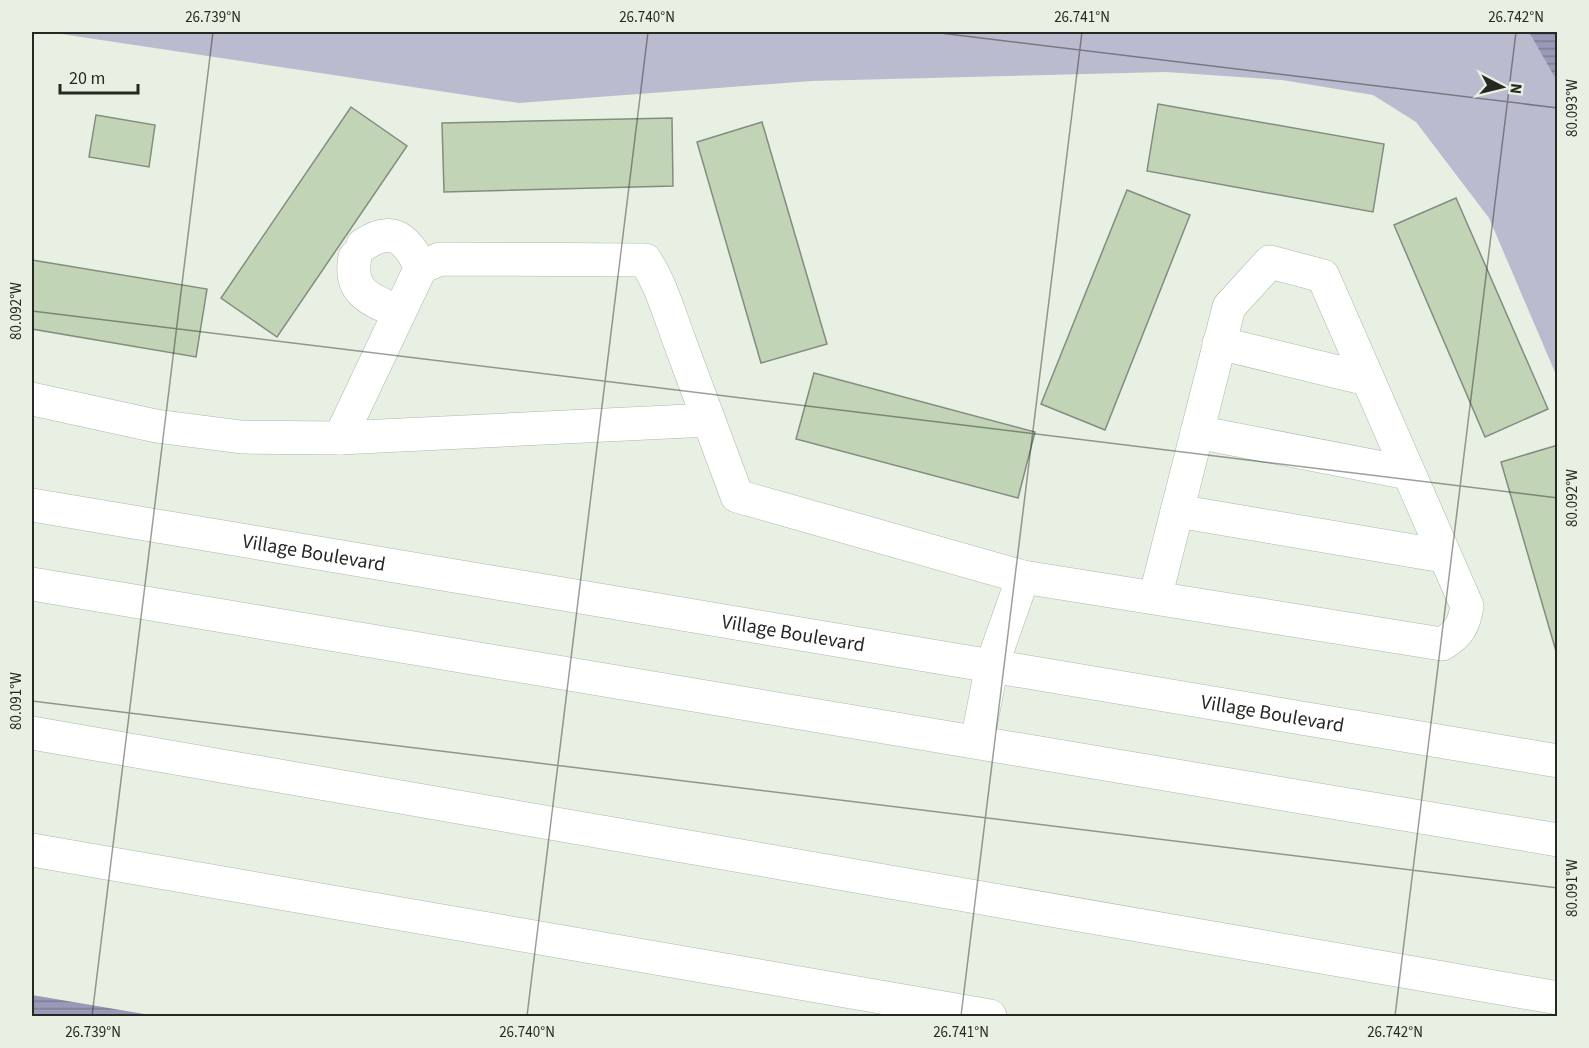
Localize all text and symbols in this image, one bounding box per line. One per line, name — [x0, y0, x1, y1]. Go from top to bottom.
text: 26.739°N — [185, 7, 241, 28]
text: 26.740°N — [619, 7, 675, 28]
text: 26.741°N — [1054, 7, 1110, 28]
text: 26.742°N — [1488, 7, 1544, 28]
scale bar — [60, 57, 138, 95]
north arrow — [1472, 57, 1532, 117]
text: 20 m — [69, 66, 105, 91]
text: 80.093°W — [1562, 79, 1583, 137]
text: N — [1504, 82, 1527, 95]
text: 80.092°W — [6, 282, 27, 340]
text: 80.092°W — [1562, 469, 1583, 527]
street label: Village Boulevard — [240, 528, 388, 579]
street label: Village Boulevard — [719, 608, 867, 659]
text: 80.091°W — [6, 672, 27, 730]
street label: Village Boulevard — [1199, 688, 1346, 740]
text: 80.091°W — [1562, 859, 1583, 917]
text: 26.739°N — [65, 1022, 121, 1043]
text: 26.740°N — [499, 1022, 555, 1043]
text: 26.741°N — [933, 1022, 989, 1043]
text: 26.742°N — [1367, 1022, 1423, 1043]

